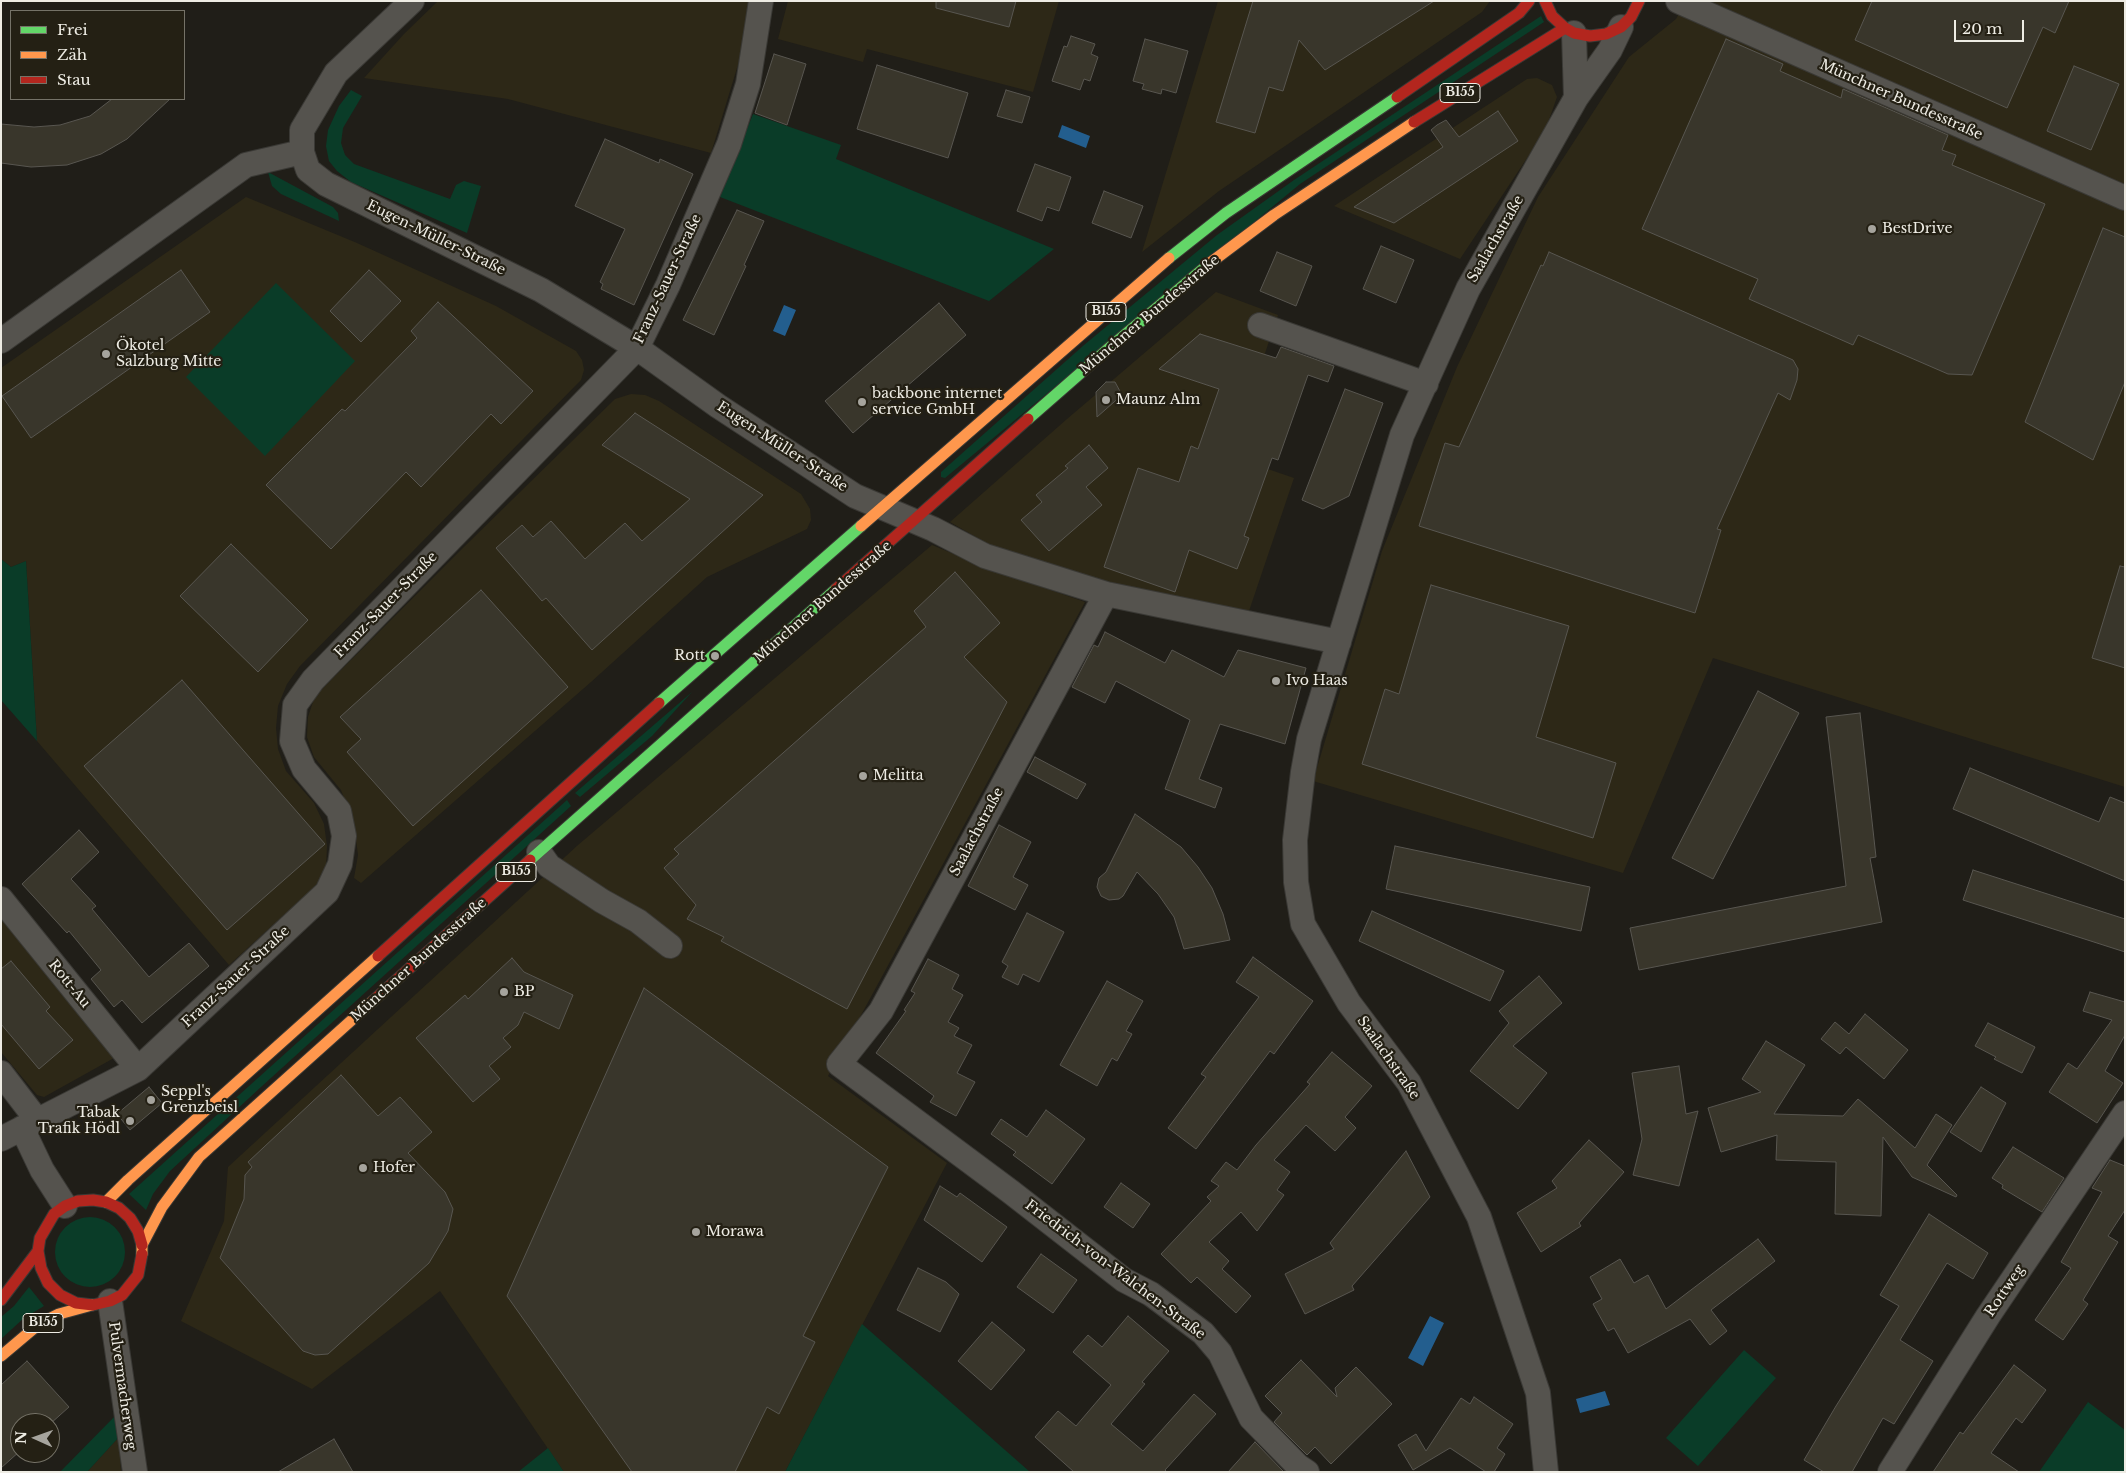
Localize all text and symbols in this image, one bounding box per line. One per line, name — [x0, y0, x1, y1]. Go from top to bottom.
legend — [10, 10, 185, 100]
scale bar — [1956, 10, 2026, 42]
text: 20 m — [1962, 19, 2002, 38]
text: Frei — [57, 20, 88, 39]
text: Zäh — [57, 45, 87, 64]
street label: Münchner Bundesstraße — [1817, 56, 1985, 144]
text: Stau — [57, 70, 91, 89]
road number: B155 — [1440, 84, 1480, 102]
street label: Saalachstraße — [1464, 193, 1528, 285]
street label: Eugen-Müller-Straße — [364, 197, 508, 279]
street label: Franz-Sauer-Straße — [631, 212, 705, 346]
place label: BestDrive — [1882, 221, 1952, 237]
marker: BestDrive — [1866, 223, 1878, 235]
street label: Münchner Bundesstraße — [1077, 252, 1223, 378]
road number: B155 — [1086, 302, 1126, 322]
place label: Ökotel Salzburg Mitte — [116, 338, 221, 371]
marker: Ökotel Salzburg Mitte — [100, 348, 112, 360]
place label: backbone internet service GmbH — [872, 386, 1002, 418]
place label: Maunz Alm — [1116, 392, 1200, 408]
marker: Maunz Alm — [1100, 394, 1112, 406]
marker: backbone internet service GmbH — [856, 396, 868, 408]
street label: Eugen-Müller-Straße — [714, 398, 850, 496]
street label: Münchner Bundesstraße — [751, 538, 895, 666]
street label: Franz-Sauer-Straße — [331, 549, 441, 661]
place label: Rott — [674, 648, 705, 664]
marker: Rott — [709, 650, 721, 662]
place label: Ivo Haas — [1286, 673, 1348, 689]
marker: Ivo Haas — [1270, 675, 1282, 687]
place label: Melitta — [873, 768, 924, 784]
marker: Melitta — [857, 770, 869, 782]
street label: Saalachstraße — [947, 785, 1007, 879]
road number: B155 — [496, 862, 536, 882]
street label: Münchner Bundesstraße — [348, 895, 490, 1025]
street label: Franz-Sauer-Straße — [179, 923, 293, 1031]
street label: Rott-Au — [45, 957, 93, 1011]
place label: BP — [514, 984, 534, 1000]
marker: BP — [498, 986, 510, 998]
street label: Saalachstraße — [1353, 1013, 1423, 1103]
place label: Seppl's Grenzbeisl — [161, 1084, 238, 1116]
marker: Seppl's Grenzbeisl — [145, 1094, 157, 1106]
place label: Tabak Trafik Hödl — [38, 1105, 120, 1138]
marker: Tabak Trafik Hödl — [124, 1115, 136, 1127]
place label: Hofer — [373, 1160, 415, 1176]
marker: Hofer — [357, 1162, 369, 1174]
street label: Friedrich-von-Walchen-Straße — [1022, 1197, 1208, 1343]
place label: Morawa — [706, 1224, 764, 1240]
marker: Morawa — [690, 1226, 702, 1238]
street label: Rottweg — [1982, 1262, 2028, 1320]
road number: B155 — [23, 1314, 63, 1332]
street label: Pulvermacherweg — [105, 1321, 139, 1451]
north arrow — [10, 1413, 60, 1463]
text: N — [12, 1431, 30, 1444]

